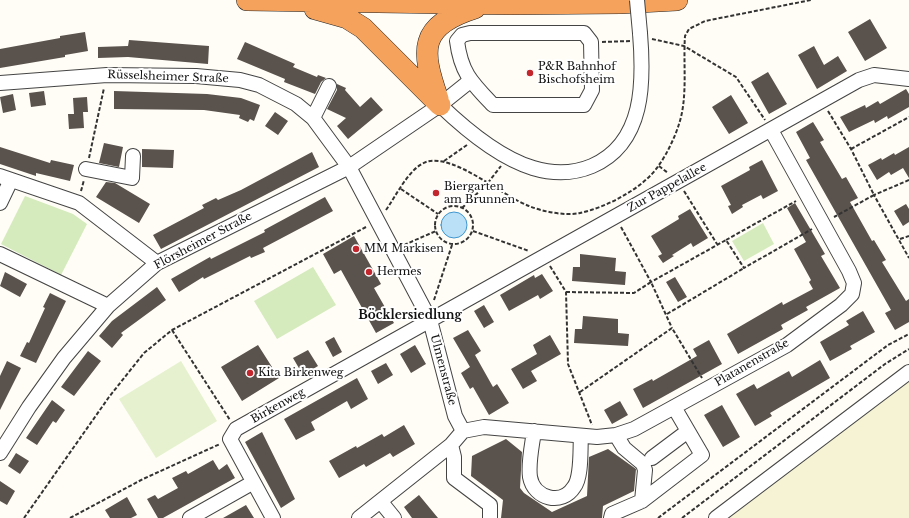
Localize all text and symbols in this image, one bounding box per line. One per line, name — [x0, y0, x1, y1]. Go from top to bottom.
place label: P&R Bahnhof Bischofsheim — [538, 60, 616, 86]
street label: Rüsselsheimer Straße — [107, 68, 229, 86]
marker: P&R Bahnhof Bischofsheim — [525, 68, 535, 78]
street label: Zur Pappelallee — [625, 161, 709, 215]
place label: Biergarten am Brunnen — [444, 180, 515, 206]
marker: Biergarten am Brunnen — [431, 188, 441, 198]
street label: Flörsheimer Straße — [152, 210, 254, 272]
place label: MM Markisen — [364, 242, 444, 256]
marker: MM Markisen — [351, 244, 361, 254]
place label: Hermes — [377, 265, 422, 279]
marker: Hermes — [364, 267, 374, 277]
district label: Böcklersiedlung — [358, 309, 462, 323]
street label: Ulmenstraße — [427, 333, 459, 407]
street label: Platanenstraße — [713, 336, 791, 390]
place label: Kita Birkenweg — [258, 366, 343, 380]
marker: Kita Birkenweg — [245, 368, 255, 378]
street label: Birkenweg — [249, 386, 307, 426]

